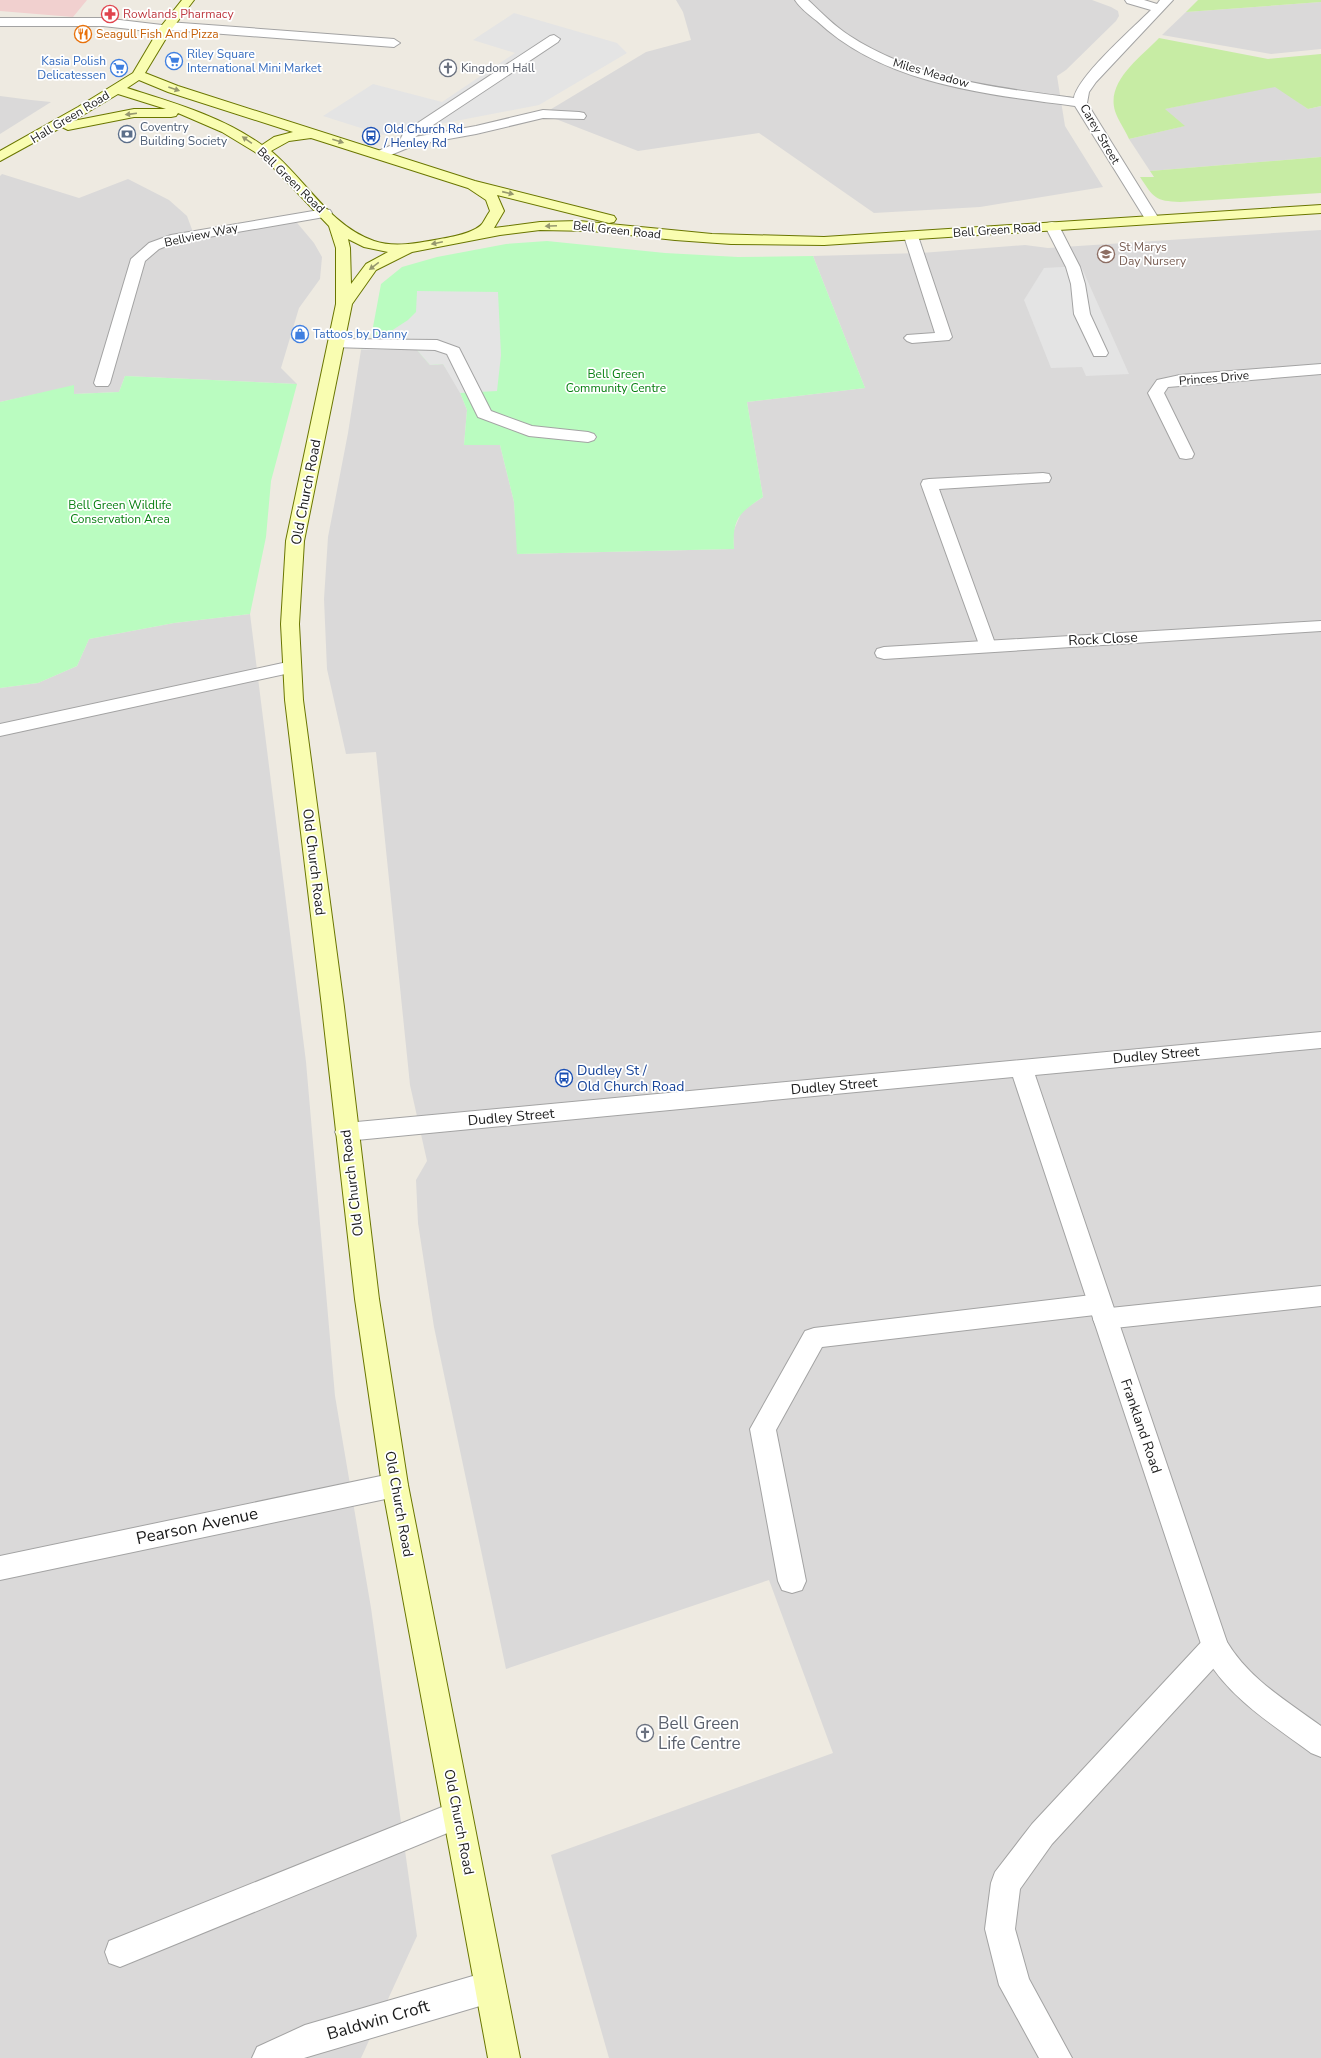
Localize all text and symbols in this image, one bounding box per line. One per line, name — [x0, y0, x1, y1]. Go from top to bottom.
pharmacy icon: Rowlands Pharmacy — [100, 4, 120, 24]
place label: Rowlands Pharmacy — [123, 6, 234, 22]
restaurant icon: Seagull Fish And Pizza — [73, 24, 93, 44]
place label: Seagull Fish And Pizza — [96, 26, 219, 42]
place label: Riley Square International Mini Market — [187, 46, 322, 76]
supermarket icon: Riley Square International Mini Market — [164, 51, 184, 71]
place label: Kasia Polish Delicatessen — [37, 53, 106, 83]
street label: Miles Meadow — [891, 54, 971, 92]
supermarket icon: Kasia Polish Delicatessen — [109, 58, 129, 78]
church icon: Kingdom Hall — [438, 58, 458, 78]
place label: Kingdom Hall — [461, 60, 535, 76]
one-way arrow — [168, 86, 180, 92]
street label: Hall Green Road — [28, 87, 112, 147]
street label: Carey Street — [1076, 101, 1124, 168]
one-way arrow — [125, 111, 137, 117]
place label: Coventry Building Society — [140, 119, 228, 149]
place label: Old Church Rd / Henley Rd — [383, 121, 463, 151]
bank icon: Coventry Building Society — [117, 124, 137, 144]
bus stop icon: Old Church Rd / Henley Rd — [361, 126, 381, 146]
one-way arrow — [242, 136, 253, 144]
one-way arrow — [332, 138, 344, 144]
street label: Bell Green Road — [254, 144, 328, 216]
one-way arrow — [502, 190, 515, 196]
street label: Bell Green Road — [572, 217, 662, 243]
street label: Bellview Way — [163, 219, 240, 251]
street label: Bell Green Road — [952, 219, 1042, 241]
one-way arrow — [544, 223, 557, 229]
place label: St Marys Day Nursery — [1119, 239, 1187, 269]
one-way arrow — [431, 241, 443, 247]
school or university icon: St Marys Day Nursery — [1096, 244, 1116, 264]
one-way arrow — [369, 262, 380, 270]
shop icon: Tattoos by Danny — [290, 324, 310, 344]
place label: Tattoos by Danny — [313, 326, 408, 342]
park label: Bell Green Community Centre — [566, 366, 666, 396]
street label: Princes Drive — [1178, 367, 1250, 389]
street label: Old Church Road — [286, 438, 326, 546]
park label: Bell Green Wildlife Conservation Area — [68, 497, 172, 527]
street label: Rock Close — [1068, 628, 1138, 650]
street label: Old Church Road — [298, 808, 330, 916]
street label: Dudley Street — [1112, 1042, 1200, 1068]
place label: Dudley St / Old Church Road — [577, 1061, 684, 1096]
bus stop icon: Dudley St / Old Church Road — [554, 1068, 574, 1088]
street label: Dudley Street — [790, 1073, 878, 1099]
street label: Dudley Street — [467, 1104, 555, 1130]
street label: Old Church Road — [336, 1129, 368, 1237]
street label: Frankland Road — [1116, 1376, 1166, 1476]
street label: Old Church Road — [380, 1450, 418, 1558]
street label: Pearson Avenue — [134, 1502, 260, 1550]
place label: Bell Green Life Centre — [658, 1712, 741, 1755]
church icon: Bell Green Life Centre — [635, 1723, 655, 1743]
street label: Old Church Road — [439, 1768, 479, 1876]
street label: Baldwin Croft — [324, 1994, 433, 2046]

